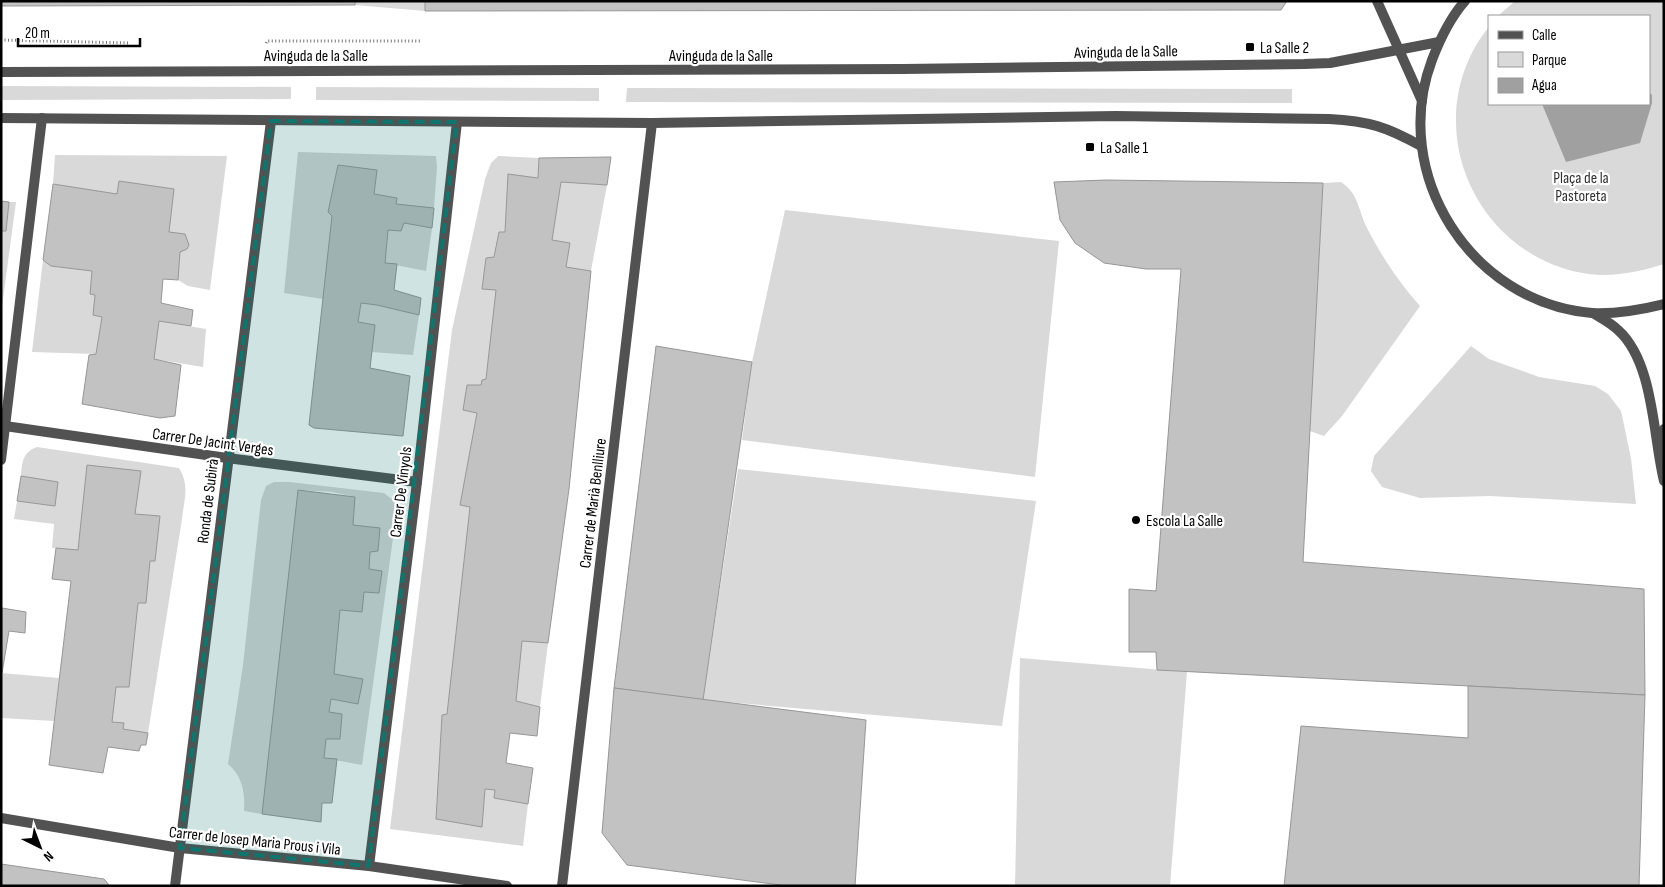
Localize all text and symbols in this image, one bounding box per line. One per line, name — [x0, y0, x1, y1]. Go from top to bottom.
scale bar — [18, 15, 140, 47]
legend — [1488, 15, 1650, 105]
text: 20 m — [25, 24, 50, 43]
text: Calle — [1532, 26, 1556, 45]
place label: La Salle 2 — [1260, 39, 1309, 58]
marker: La Salle 2 — [1244, 41, 1256, 53]
street label: Avinguda de la Salle — [1073, 42, 1178, 63]
street label: Avinguda de la Salle — [263, 47, 368, 66]
street label: Avinguda de la Salle — [668, 47, 773, 66]
text: Parque — [1532, 51, 1567, 70]
text: Agua — [1531, 76, 1557, 95]
place label: La Salle 1 — [1100, 139, 1149, 158]
marker: La Salle 1 — [1084, 141, 1096, 153]
park label: Plaça de la Pastoreta — [1553, 169, 1609, 206]
street label: Carrer De Jacint Verges — [151, 425, 275, 460]
street label: Carrer de Marià Benlliure — [576, 437, 611, 569]
street label: Carrer De Vinyols — [386, 445, 417, 539]
street label: Ronda de Subirà — [194, 458, 223, 545]
place label: Escola La Salle — [1146, 512, 1223, 531]
marker: Escola La Salle — [1130, 514, 1142, 526]
north arrow — [15, 822, 65, 872]
street label: Carrer de Josep Maria Prous i Vila — [168, 823, 342, 860]
text: N — [40, 847, 57, 865]

